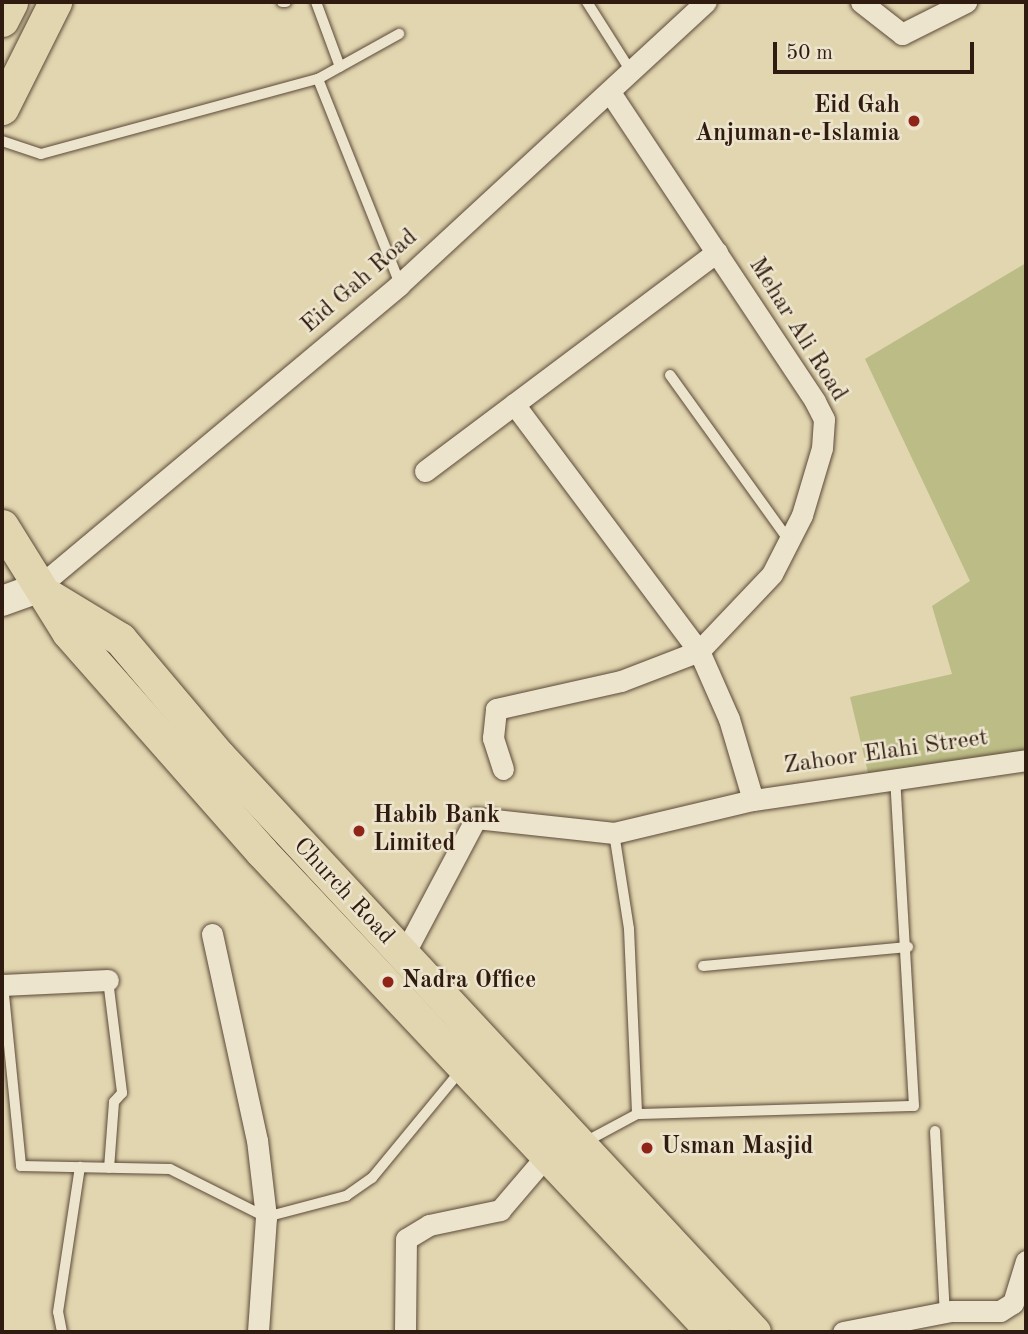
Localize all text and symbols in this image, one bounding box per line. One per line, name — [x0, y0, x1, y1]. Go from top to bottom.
scale bar — [776, 28, 977, 72]
text: 50 m — [786, 43, 833, 64]
place label: Eid Gah Anjuman-e-Islamia — [695, 93, 900, 149]
marker: Eid Gah Anjuman-e-Islamia — [906, 113, 922, 129]
street label: Eid Gah Road — [296, 224, 424, 340]
street label: Mehar Ali Road — [741, 253, 853, 407]
street label: Zahoor Elahi Street — [782, 724, 990, 782]
place label: Habib Bank Limited — [373, 803, 500, 859]
marker: Habib Bank Limited — [351, 823, 367, 839]
street label: Church Road — [286, 833, 400, 951]
place label: Nadra Office — [402, 968, 536, 996]
marker: Nadra Office — [380, 974, 396, 990]
place label: Usman Masjid — [661, 1134, 813, 1162]
marker: Usman Masjid — [639, 1140, 655, 1156]

